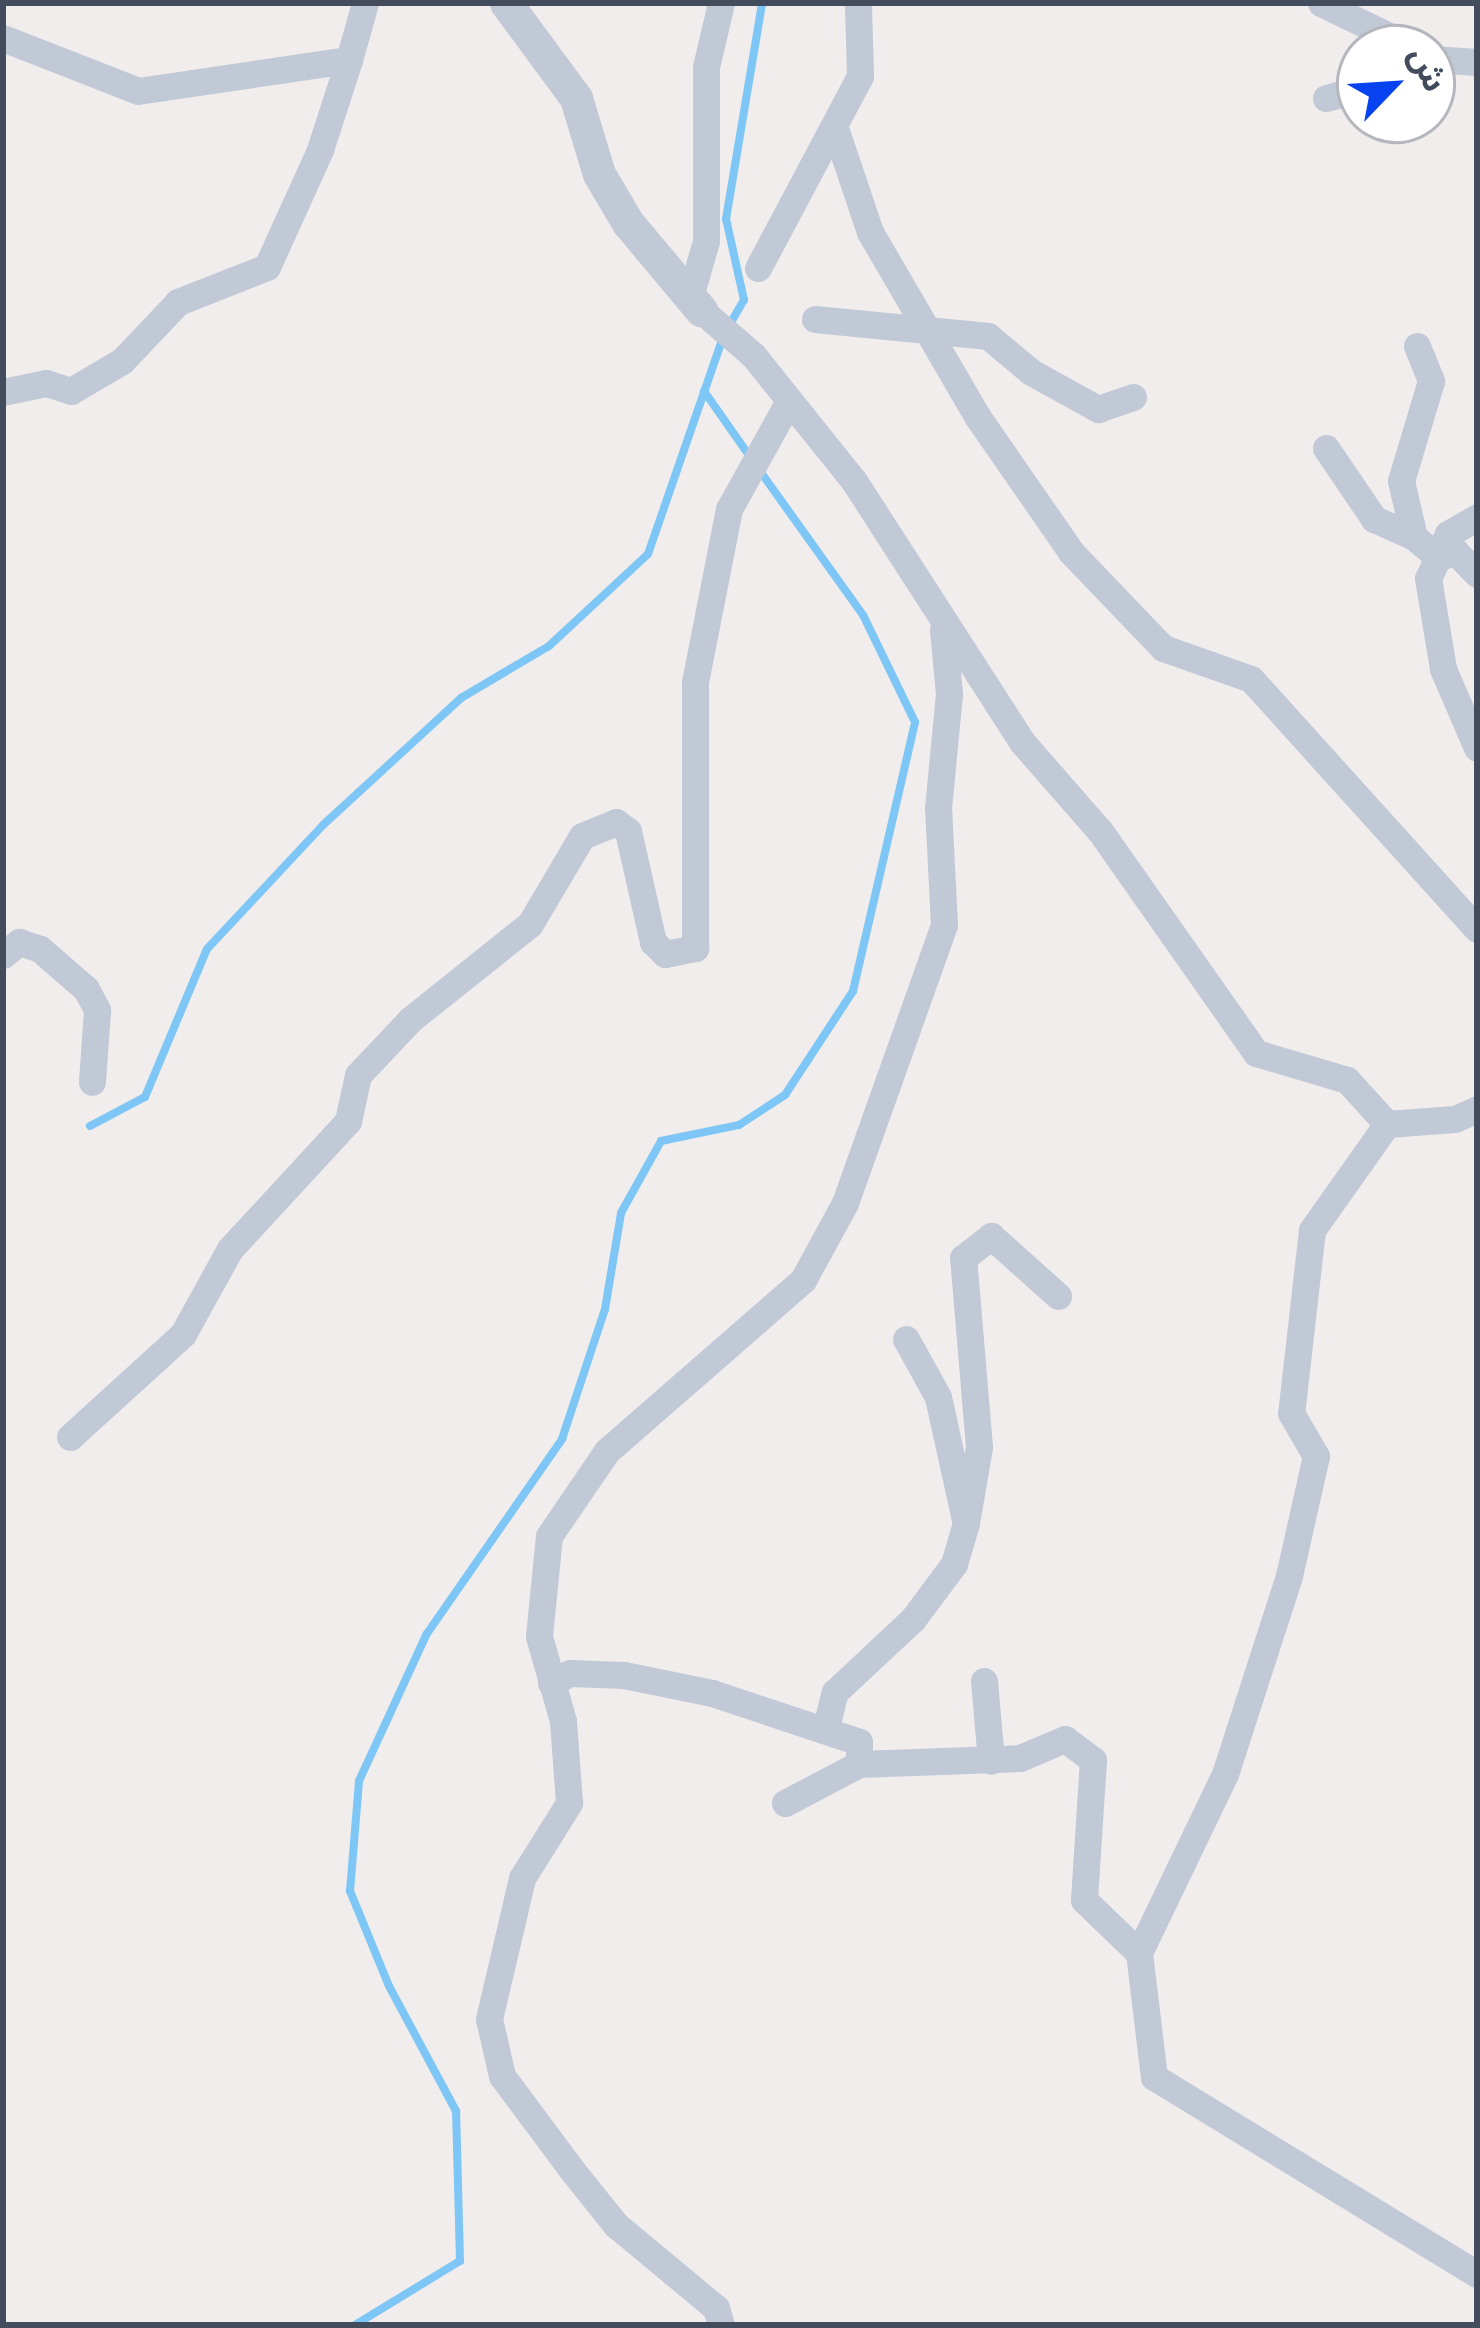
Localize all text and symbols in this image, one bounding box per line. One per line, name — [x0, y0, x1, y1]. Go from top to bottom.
north arrow — [1336, 24, 1456, 144]
text: ش — [1402, 42, 1451, 97]

